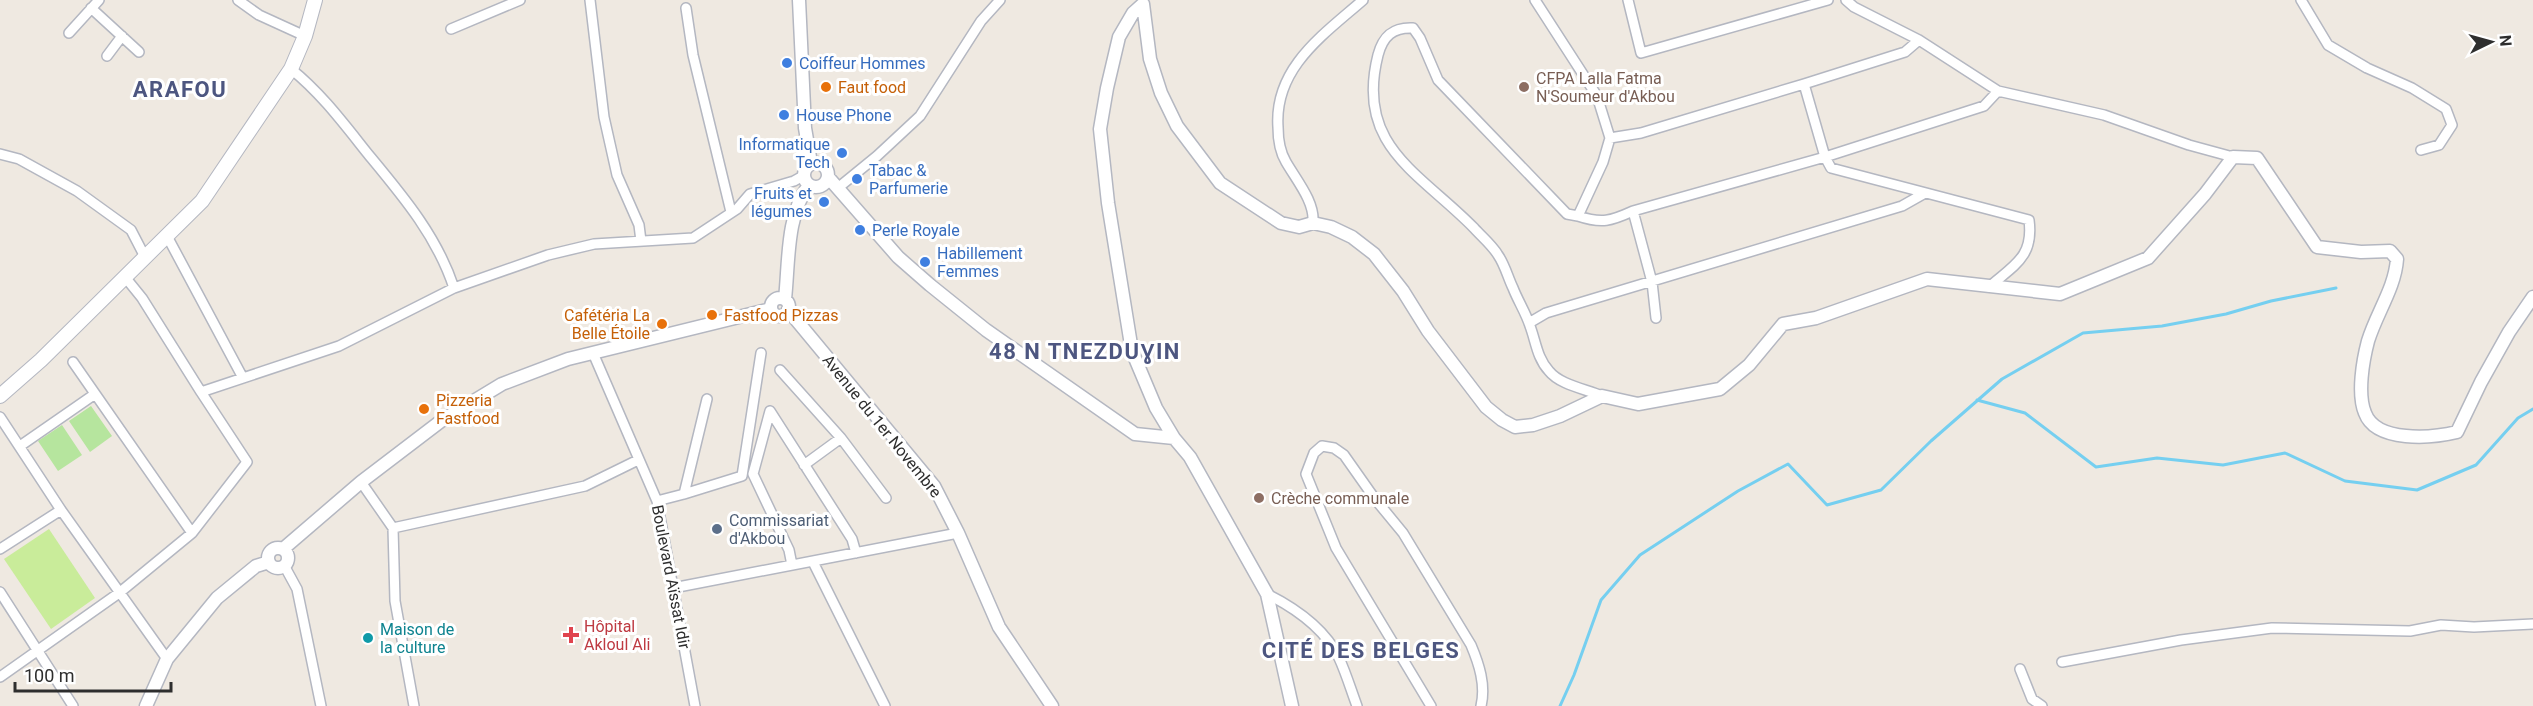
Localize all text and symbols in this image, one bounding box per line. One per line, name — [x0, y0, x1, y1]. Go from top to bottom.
north arrow — [2461, 12, 2521, 72]
text: N — [2495, 34, 2515, 47]
place label: Coiffeur Hommes — [799, 54, 925, 73]
marker: Coiffeur Hommes — [780, 56, 794, 70]
place label: CFPA Lalla Fatma N'Soumeur d'Akbou — [1536, 69, 1675, 106]
district label: ARAFOU — [133, 77, 227, 102]
place label: Faut food — [838, 78, 906, 97]
marker: Faut food — [819, 80, 833, 94]
marker: CFPA Lalla Fatma N'Soumeur d'Akbou — [1517, 80, 1531, 94]
place label: House Phone — [796, 106, 891, 125]
marker: House Phone — [777, 108, 791, 122]
place label: Informatique Tech — [738, 135, 830, 172]
marker: Informatique Tech — [835, 146, 849, 160]
place label: Tabac & Parfumerie — [869, 161, 948, 198]
marker: Tabac & Parfumerie — [850, 172, 864, 186]
place label: Fruits et légumes — [751, 184, 812, 221]
marker: Fruits et légumes — [817, 195, 831, 209]
place label: Perle Royale — [872, 221, 960, 240]
marker: Perle Royale — [853, 223, 867, 237]
place label: Habillement Femmes — [937, 244, 1023, 281]
marker: Habillement Femmes — [918, 255, 932, 269]
place label: Cafétéria La Belle Étoile — [564, 306, 650, 343]
place label: Fastfood Pizzas — [724, 306, 838, 325]
marker: Fastfood Pizzas — [705, 308, 719, 322]
marker: Cafétéria La Belle Étoile — [655, 317, 669, 331]
district label: 48 N TNEZDUƔIN — [989, 339, 1181, 364]
street label: Avenue du 1er Novembre — [819, 351, 945, 501]
place label: Pizzeria Fastfood — [436, 391, 500, 428]
marker: Pizzeria Fastfood — [417, 402, 431, 416]
place label: Crèche communale — [1271, 489, 1409, 508]
marker: Crèche communale — [1252, 491, 1266, 505]
street label: Boulevard Aïssat Idir — [648, 503, 694, 651]
place label: Commissariat d'Akbou — [729, 511, 829, 548]
marker: Commissariat d'Akbou — [710, 522, 724, 536]
place label: Hôpital Akloul Ali — [584, 617, 650, 654]
place label: Maison de la culture — [380, 620, 454, 657]
marker: Hôpital Akloul Ali — [562, 626, 580, 644]
marker: Maison de la culture — [361, 631, 375, 645]
district label: CITÉ DES BELGES — [1262, 638, 1460, 663]
scale bar — [15, 655, 171, 693]
text: 100 m — [24, 665, 75, 686]

